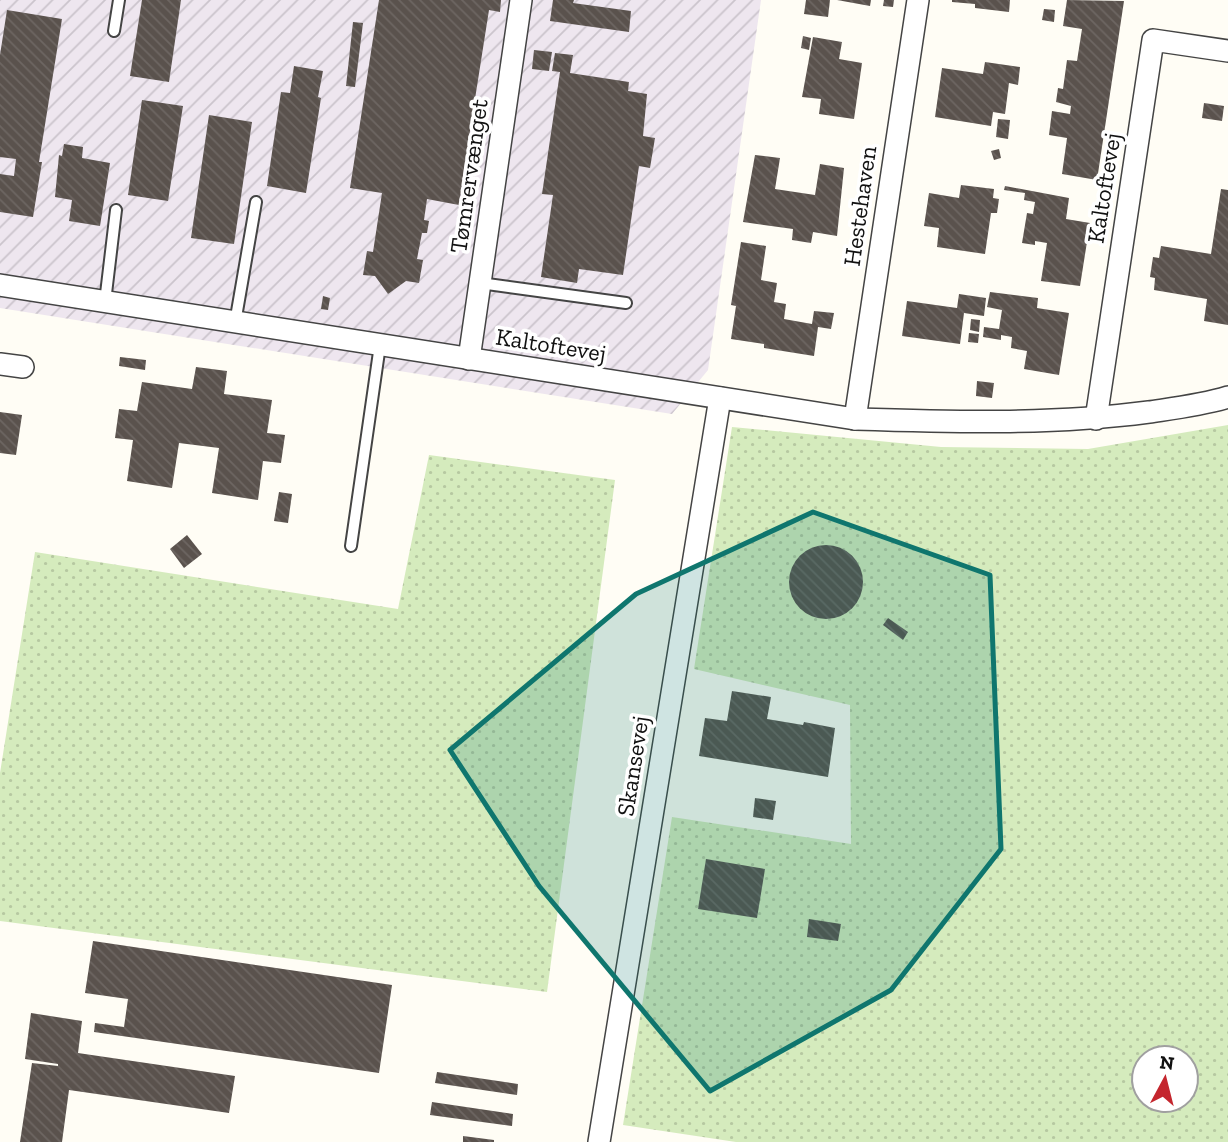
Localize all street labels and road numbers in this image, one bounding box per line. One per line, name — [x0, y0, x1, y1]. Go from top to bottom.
street label: Tømrervænget — [443, 97, 494, 255]
street label: Kaltoftevej — [1080, 131, 1127, 245]
street label: Hestehaven — [837, 144, 882, 268]
street label: Kaltoftevej — [494, 321, 608, 368]
street label: Skansevej — [610, 714, 655, 818]

